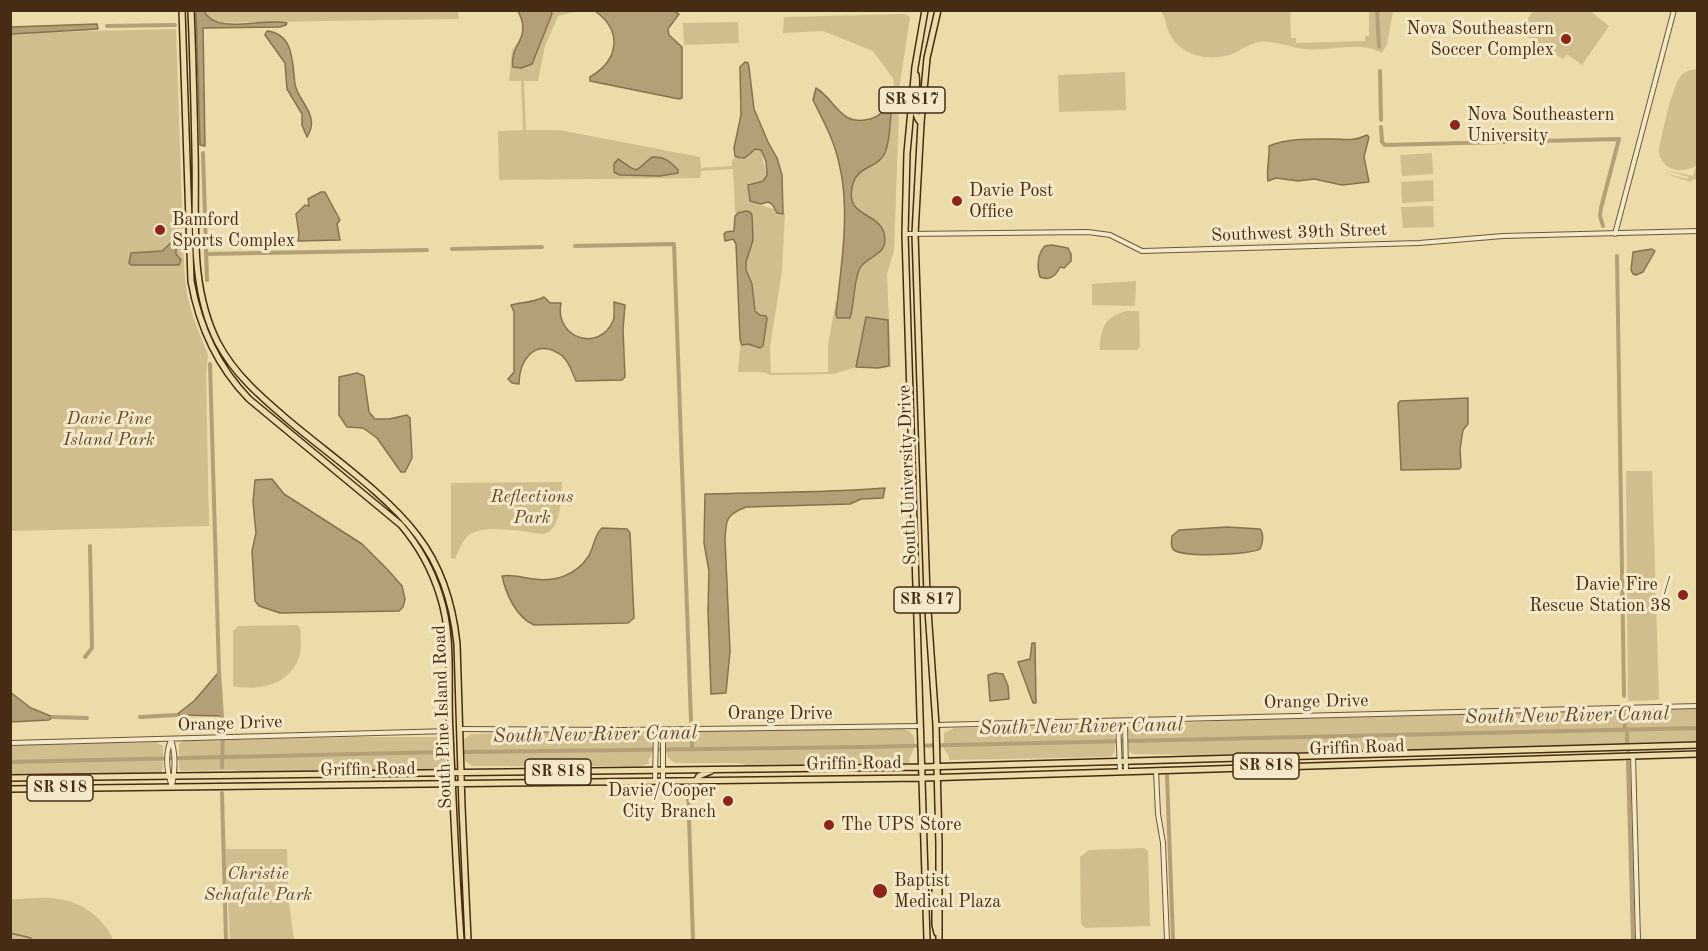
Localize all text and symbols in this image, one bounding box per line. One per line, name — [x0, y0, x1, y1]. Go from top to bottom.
place label: Nova Southeastern Soccer Complex — [1407, 18, 1554, 60]
marker: Nova Southeastern Soccer Complex — [1559, 32, 1573, 46]
road number: SR 817 — [879, 87, 945, 113]
place label: Nova Southeastern University — [1467, 104, 1614, 146]
marker: Nova Southeastern University — [1448, 118, 1462, 132]
place label: Davie Post Office — [969, 180, 1053, 222]
marker: Davie Post Office — [950, 194, 964, 208]
place label: Bamford Sports Complex — [172, 209, 295, 252]
street label: Southwest 39th Street — [1211, 219, 1387, 247]
marker: Bamford Sports Complex — [153, 223, 167, 237]
street label: South University Drive — [894, 384, 922, 566]
park label: Davie Pine Island Park — [63, 408, 155, 450]
park label: Reflections Park — [490, 486, 574, 528]
place label: Davie Fire / Rescue Station 38 — [1529, 574, 1671, 616]
road number: SR 817 — [894, 587, 960, 613]
marker: Davie Fire / Rescue Station 38 — [1676, 588, 1690, 602]
street label: South Pine Island Road — [429, 625, 457, 809]
street label: Orange Drive — [1263, 690, 1369, 714]
water label: South New River Canal — [1465, 702, 1669, 730]
street label: Orange Drive — [728, 703, 832, 725]
street label: Orange Drive — [177, 711, 283, 737]
water label: South New River Canal — [979, 713, 1183, 741]
water label: South New River Canal — [493, 721, 697, 749]
street label: Griffin Road — [1309, 736, 1405, 760]
street label: Griffin Road — [806, 752, 902, 776]
road number: SR 818 — [1233, 753, 1299, 779]
street label: Griffin Road — [320, 758, 416, 782]
road number: SR 818 — [525, 759, 591, 785]
road number: SR 818 — [27, 775, 93, 801]
place label: Davie/Cooper City Branch — [608, 780, 716, 822]
marker: Davie/Cooper City Branch — [721, 794, 735, 808]
place label: The UPS Store — [841, 814, 961, 836]
marker: The UPS Store — [822, 818, 836, 832]
park label: Christie Schafale Park — [204, 863, 312, 906]
place label: Baptist Medical Plaza — [894, 870, 1001, 912]
marker: Baptist Medical Plaza — [871, 882, 889, 900]

